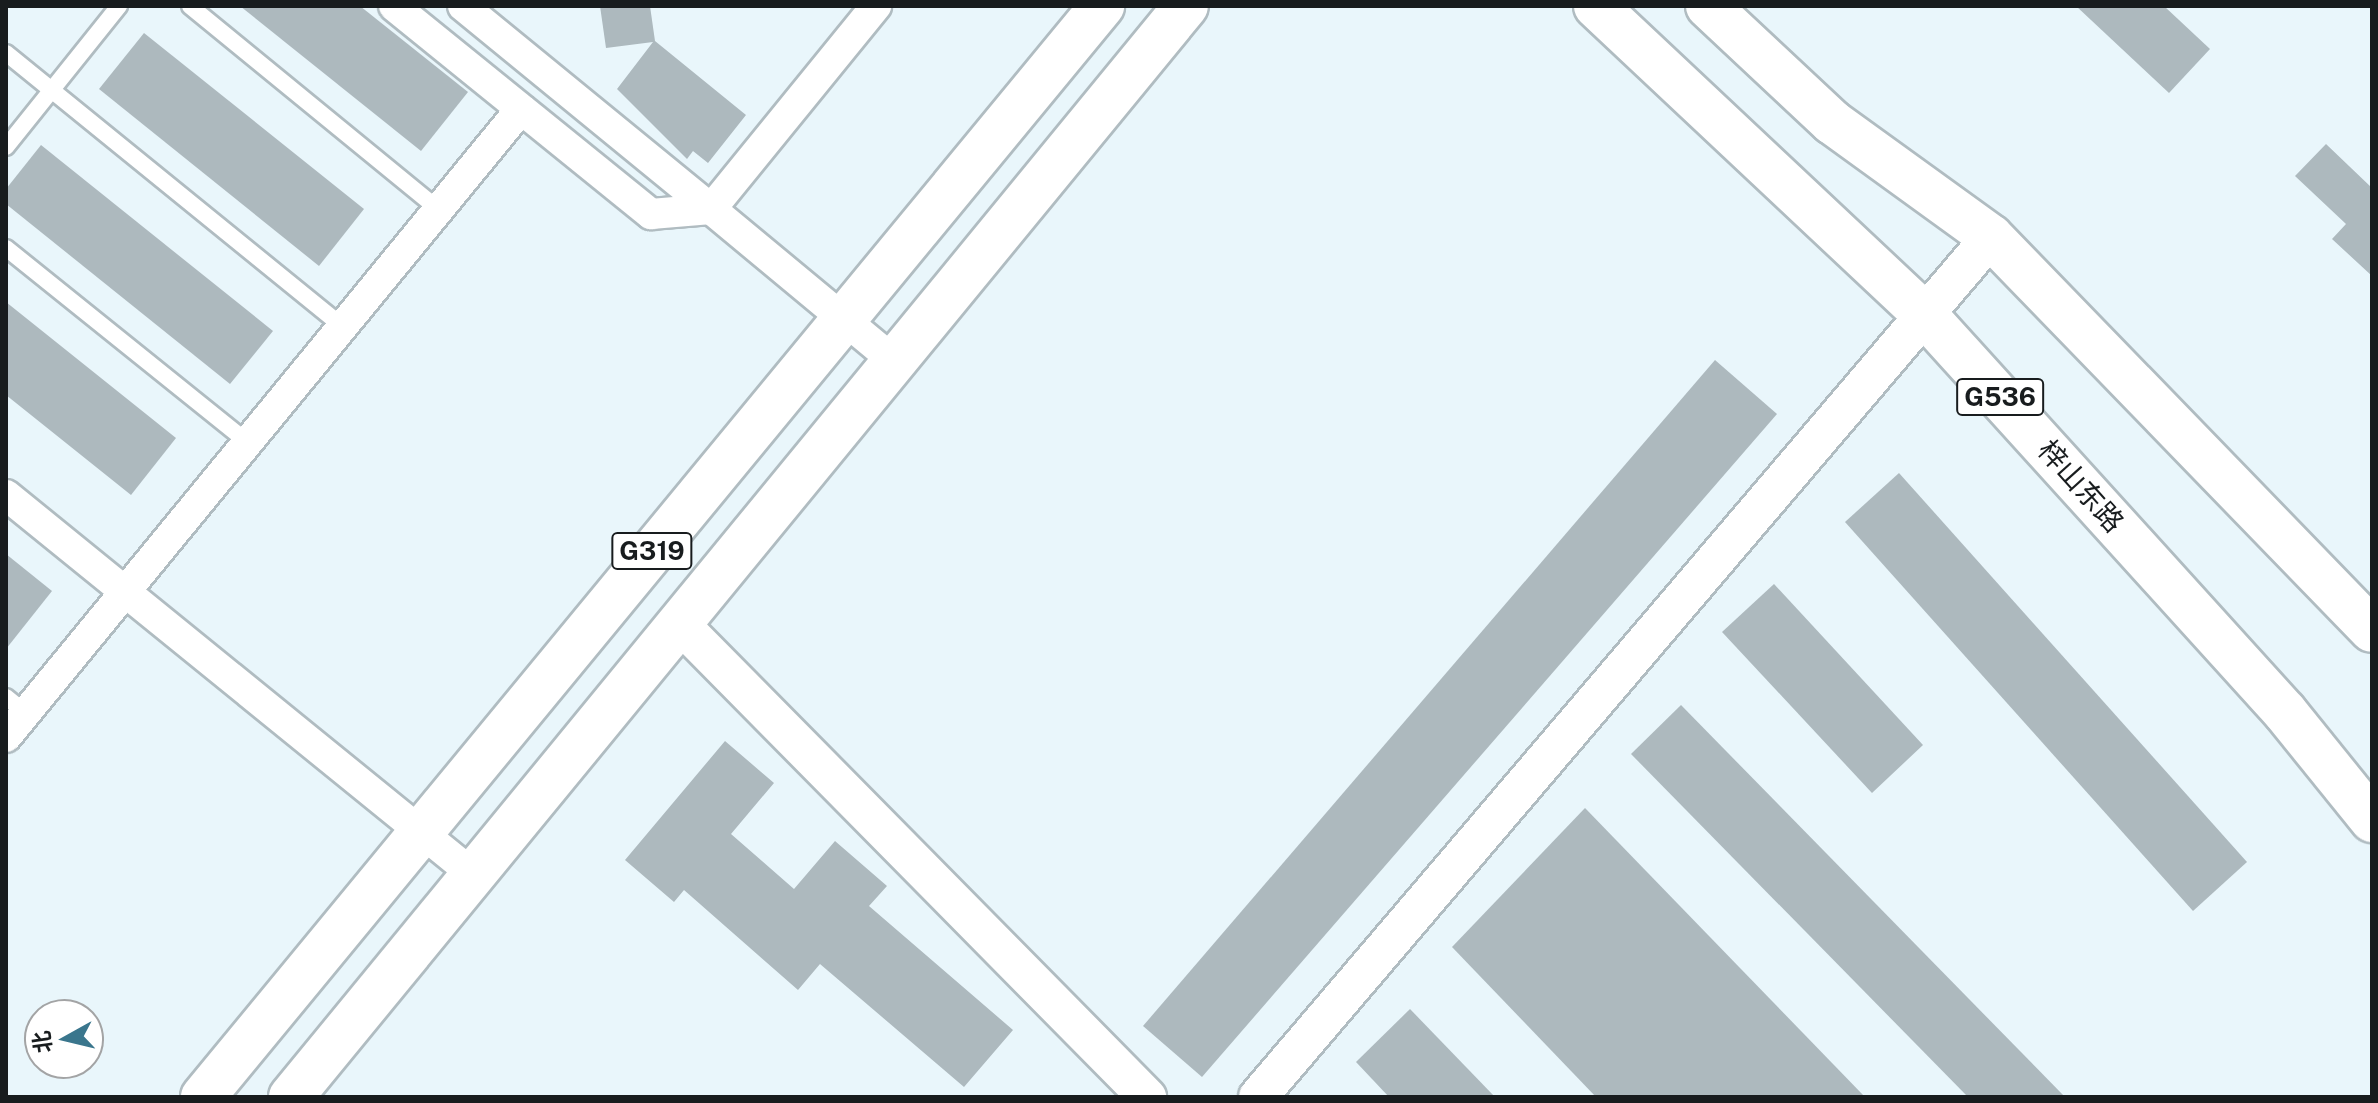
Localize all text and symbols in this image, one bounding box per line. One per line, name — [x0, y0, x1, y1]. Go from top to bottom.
road number: G536 — [1956, 375, 2044, 419]
street label: 梓山东路 — [2031, 433, 2131, 539]
road number: G319 — [610, 529, 694, 573]
north arrow — [24, 999, 104, 1079]
text: 北 — [28, 1029, 57, 1055]

